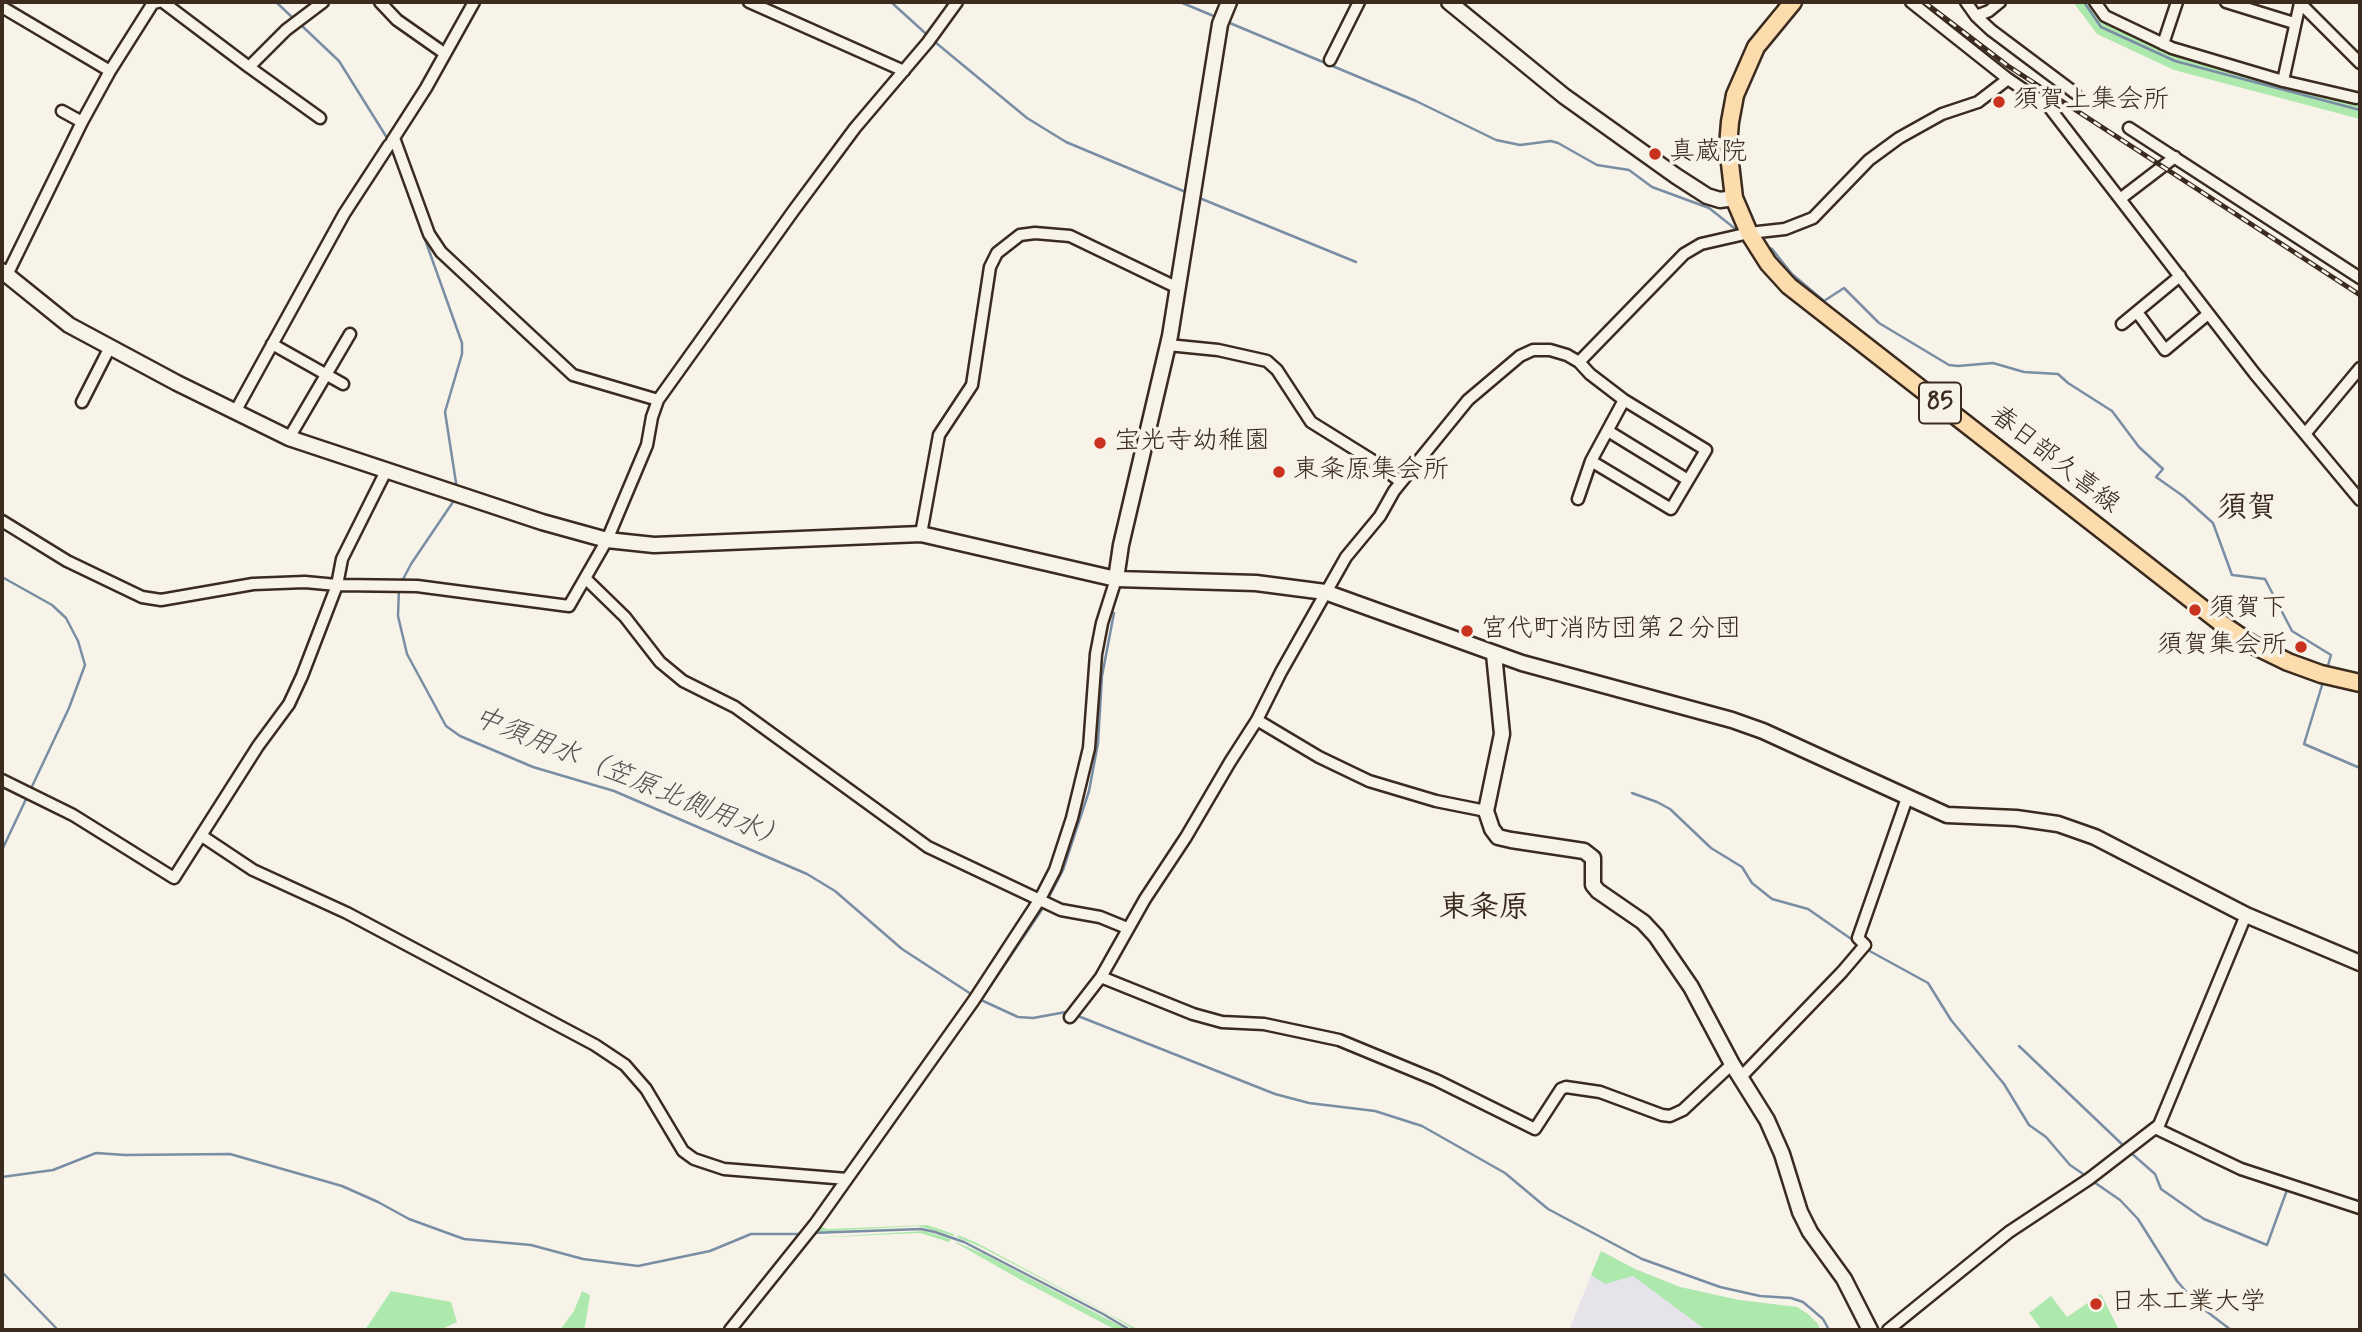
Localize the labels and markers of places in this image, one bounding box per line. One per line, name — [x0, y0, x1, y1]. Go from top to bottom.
place label: 須賀上集会所 — [2013, 86, 2169, 118]
marker: 須賀上集会所 — [1991, 94, 2007, 110]
place label: 真蔵院 — [1669, 138, 1747, 170]
marker: 真蔵院 — [1647, 146, 1663, 162]
place label: 宝光寺幼稚園 — [1114, 427, 1270, 459]
marker: 宝光寺幼稚園 — [1092, 435, 1108, 451]
place label: 東粂原集会所 — [1293, 456, 1449, 488]
marker: 東粂原集会所 — [1271, 464, 1287, 480]
place label: 須賀下 — [2209, 594, 2287, 626]
marker: 須賀下 — [2187, 602, 2203, 618]
place label: 宮代町消防団第２分団 — [1481, 615, 1741, 647]
marker: 宮代町消防団第２分団 — [1459, 623, 1475, 639]
place label: 須賀集会所 — [2157, 631, 2287, 663]
marker: 須賀集会所 — [2293, 639, 2309, 655]
place label: 日本工業大学 — [2110, 1288, 2266, 1320]
marker: 日本工業大学 — [2088, 1296, 2104, 1312]

